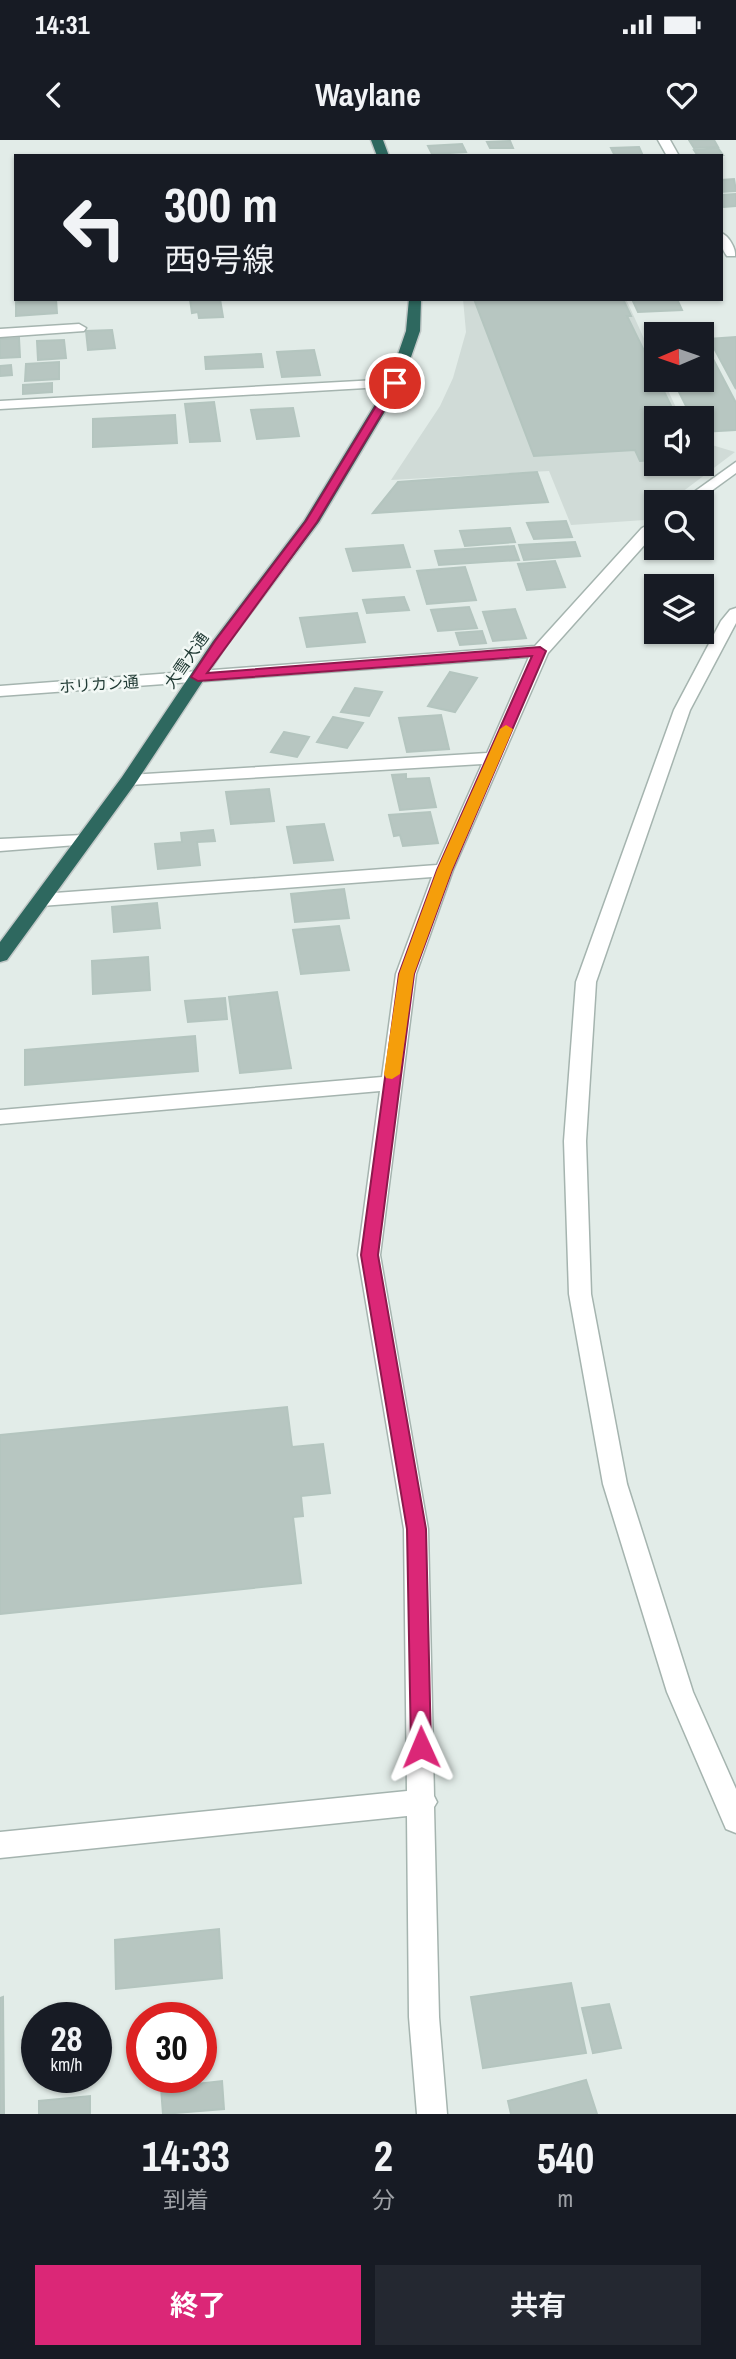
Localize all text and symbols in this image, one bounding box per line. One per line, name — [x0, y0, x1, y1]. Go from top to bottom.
text: 14:31 — [35, 7, 90, 42]
text: Waylane — [315, 73, 421, 116]
icon: back — [35, 76, 73, 114]
icon: heart — [663, 76, 701, 114]
text: 300 m — [164, 171, 278, 237]
icon: left — [49, 182, 140, 273]
text: 西9号線 — [164, 238, 275, 281]
north arrow — [644, 322, 714, 392]
map controls — [644, 322, 714, 644]
pin — [365, 353, 425, 413]
icon: arrive — [376, 364, 414, 402]
button: sound — [644, 406, 714, 476]
button: search — [644, 490, 714, 560]
button: layers — [644, 574, 714, 644]
street label: 大雪大通 — [159, 627, 213, 693]
street label: ホリカン通 — [58, 670, 140, 698]
position arrow — [384, 1710, 458, 1784]
speed limit sign: 30 — [126, 2002, 217, 2093]
text: 28 — [51, 2015, 82, 2062]
text: km/h — [51, 2052, 83, 2077]
text: 14:33 — [142, 2128, 230, 2184]
text: 2 — [374, 2128, 393, 2184]
text: 540 — [537, 2130, 594, 2186]
text: m — [558, 2183, 573, 2214]
text: 到着 — [163, 2184, 209, 2215]
text: 分 — [372, 2184, 395, 2215]
button: 終了 — [35, 2265, 361, 2345]
button: 共有 — [375, 2265, 701, 2345]

